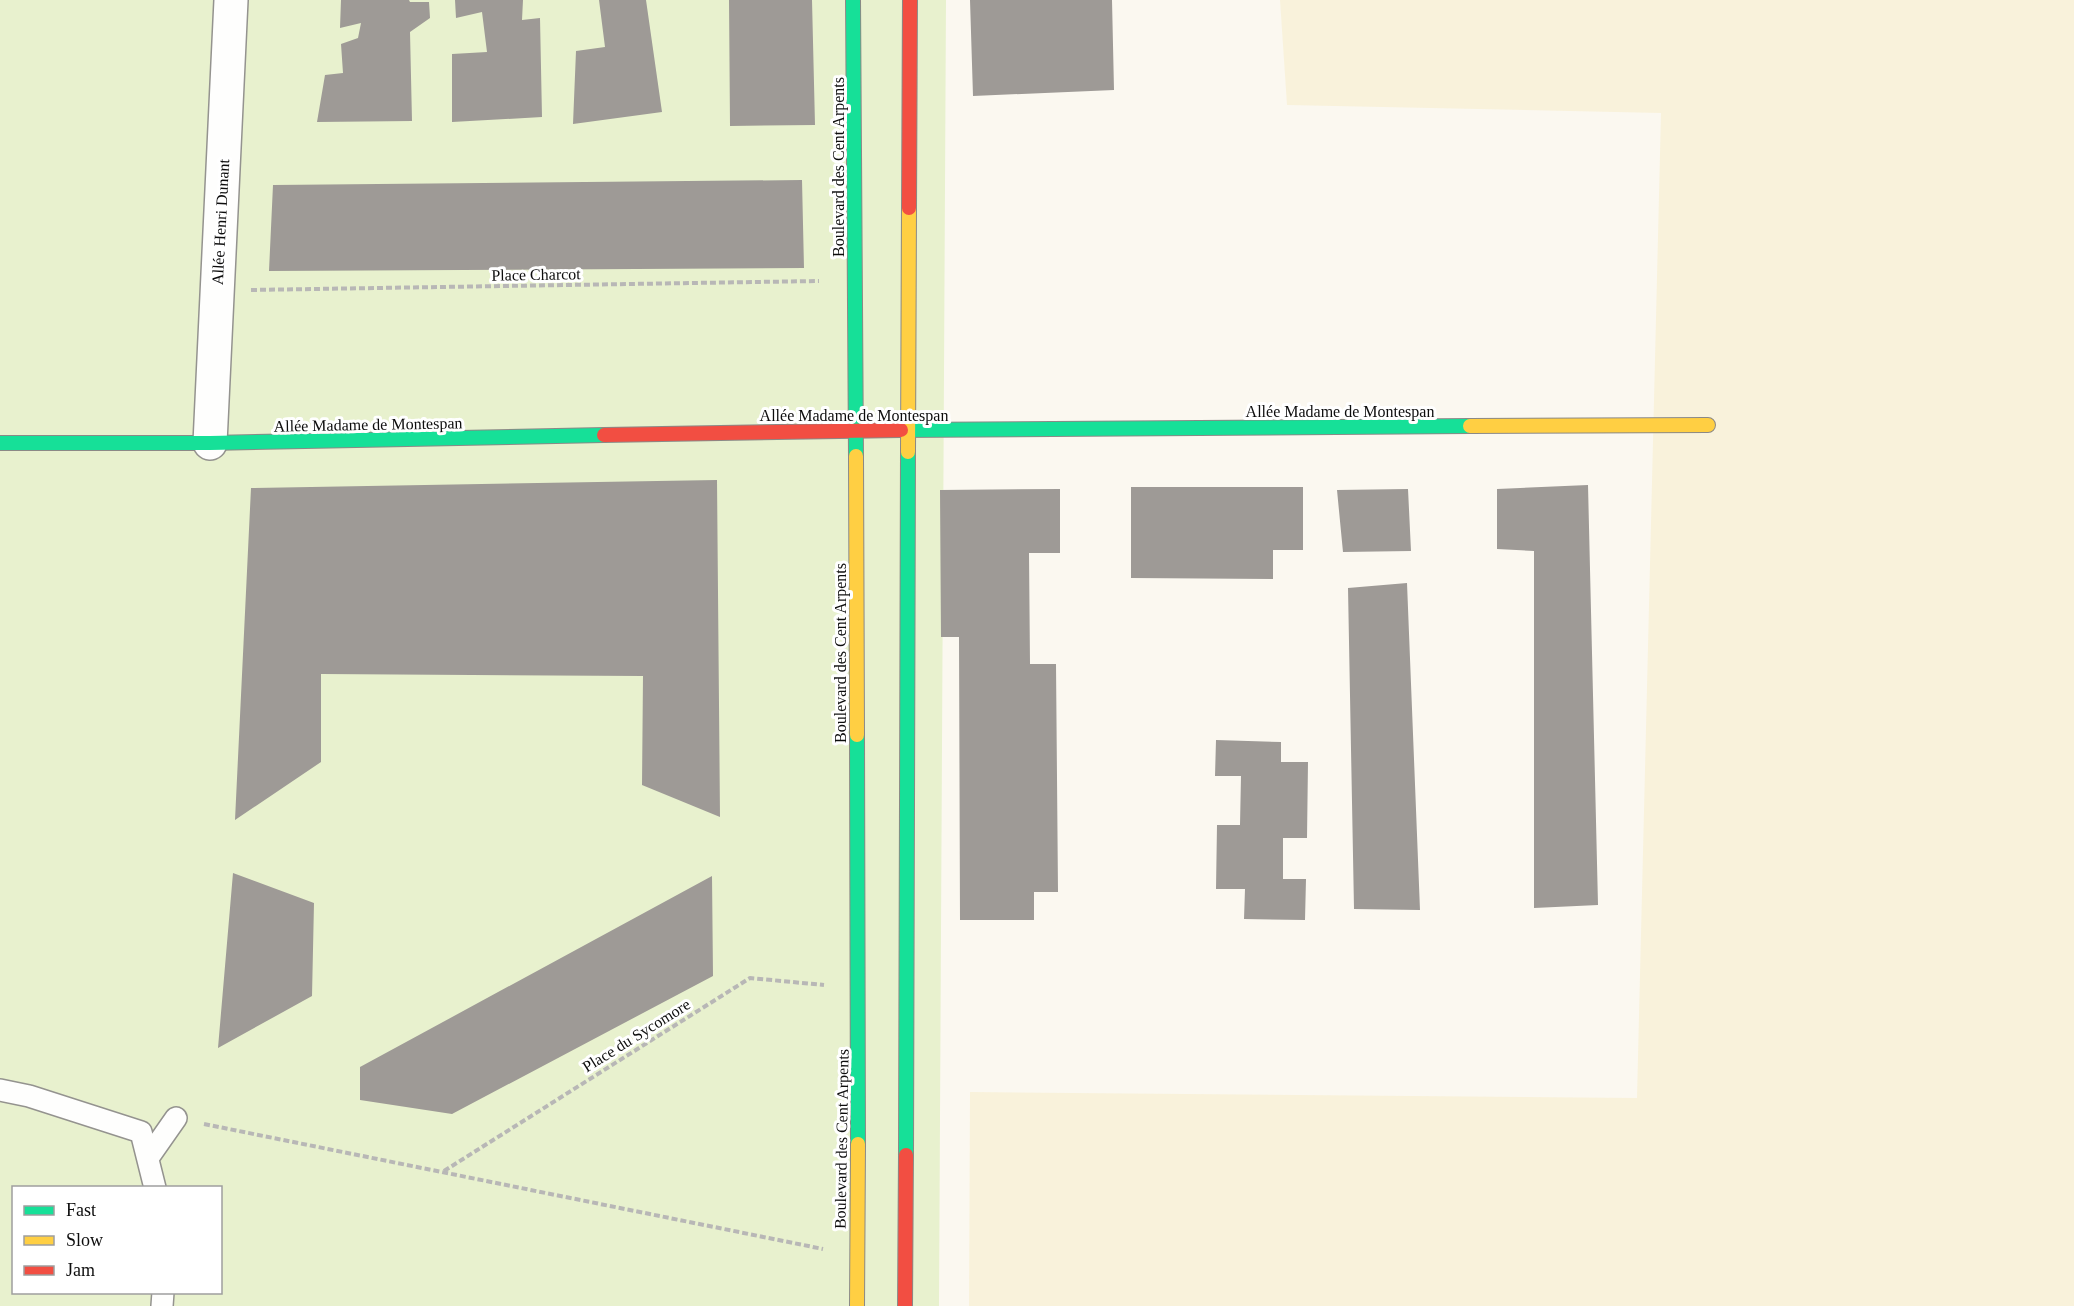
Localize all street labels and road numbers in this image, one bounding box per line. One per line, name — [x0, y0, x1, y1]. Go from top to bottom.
street label: Boulevard des Cent Arpents — [830, 77, 848, 257]
street label: Allée Henri Dunant — [209, 158, 232, 285]
street label: Place Charcot — [491, 265, 581, 284]
street label: Allée Madame de Montespan — [1246, 403, 1434, 421]
street label: Allée Madame de Montespan — [760, 407, 948, 425]
street label: Allée Madame de Montespan — [273, 414, 463, 436]
street label: Boulevard des Cent Arpents — [832, 563, 850, 743]
street label: Place du Sycomore — [579, 995, 694, 1076]
street label: Boulevard des Cent Arpents — [831, 1049, 853, 1229]

